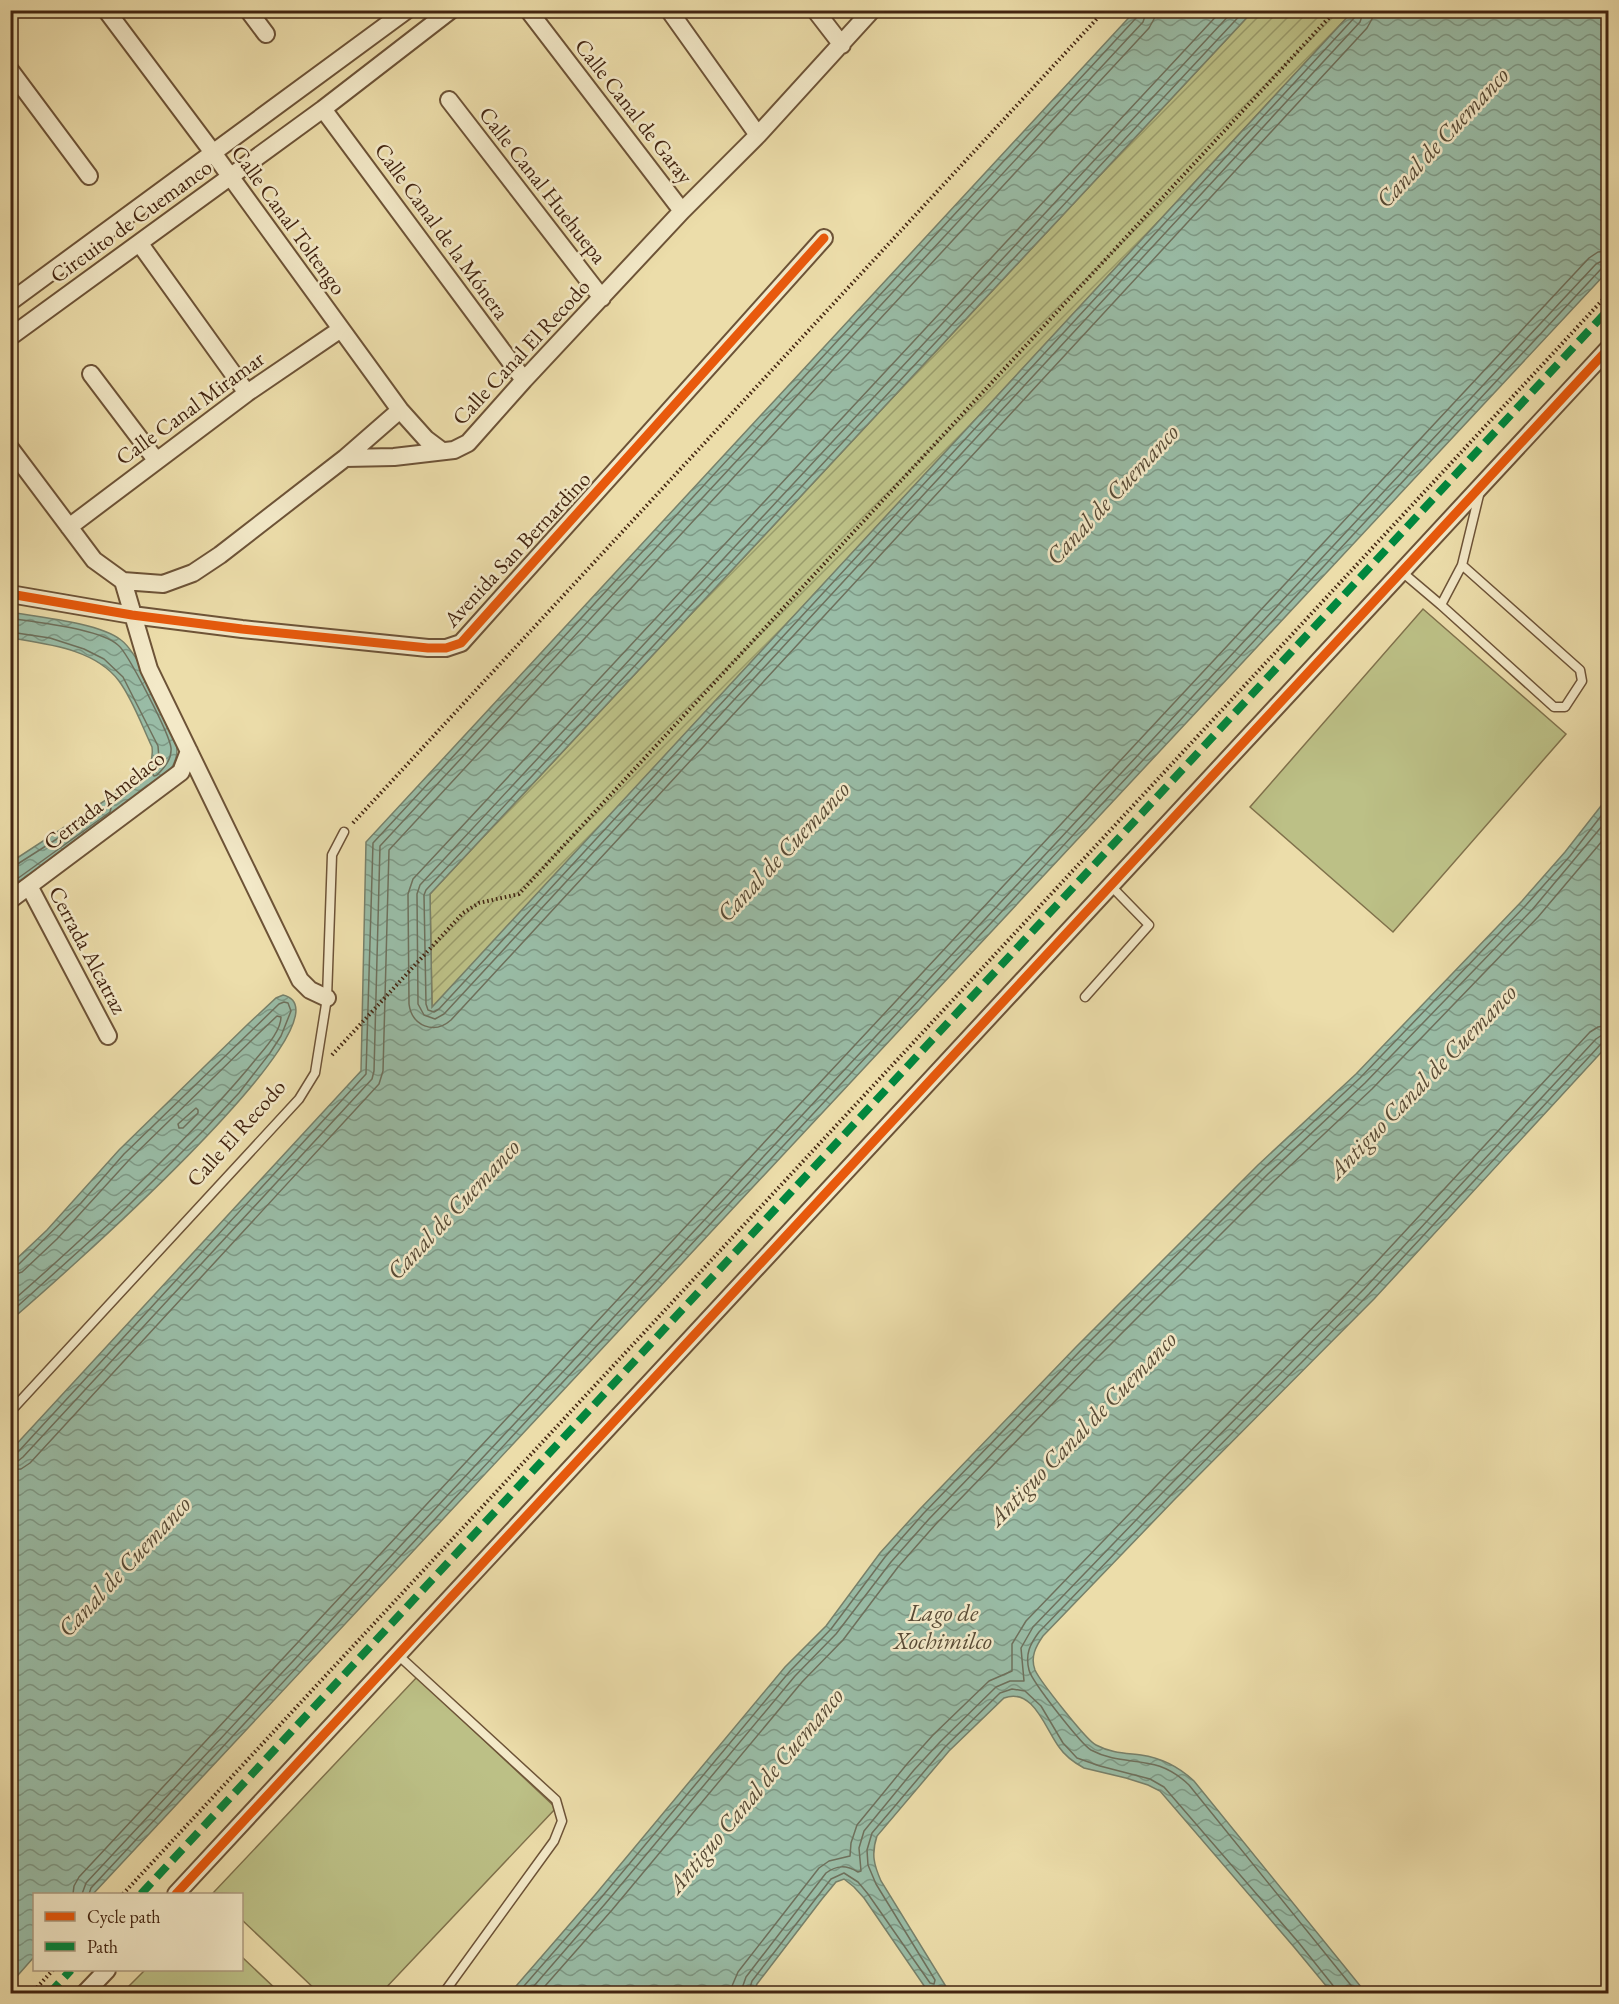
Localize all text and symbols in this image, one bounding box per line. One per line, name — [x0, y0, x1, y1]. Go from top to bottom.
street label: Calle Canal de Garay — [568, 32, 700, 190]
water label: Canal de Cuemanco — [1369, 60, 1515, 214]
street label: Calle Canal Huehuepa — [473, 101, 614, 270]
street label: Calle Canal de la Mónera — [368, 137, 516, 325]
street label: Calle Canal Toltengo — [225, 139, 353, 301]
street label: Circuito de Cuemanco — [44, 152, 218, 290]
street label: Calle Canal El Recodo — [446, 273, 596, 431]
street label: Calle Canal Miramar — [110, 344, 271, 472]
water label: Canal de Cuemanco — [1039, 417, 1185, 571]
street label: Avenida San Bernardino — [436, 465, 597, 634]
street label: Cerrada Amelaco — [37, 743, 171, 856]
water label: Canal de Cuemanco — [710, 774, 856, 928]
street label: Cerrada Alcatraz — [42, 881, 134, 1020]
water label: Antiguo Canal de Cuemanco — [1319, 977, 1523, 1186]
street label: Calle El Recodo — [180, 1073, 292, 1193]
water label: Canal de Cuemanco — [380, 1132, 526, 1286]
water label: Antiguo Canal de Cuemanco — [979, 1324, 1183, 1533]
water label: Canal de Cuemanco — [51, 1489, 197, 1643]
water label: Lago de Xochimilco — [892, 1597, 992, 1656]
water label: Antiguo Canal de Cuemanco — [659, 1681, 850, 1901]
legend — [33, 1893, 243, 1971]
text: Cycle path — [87, 1905, 161, 1928]
text: Path — [87, 1935, 118, 1958]

